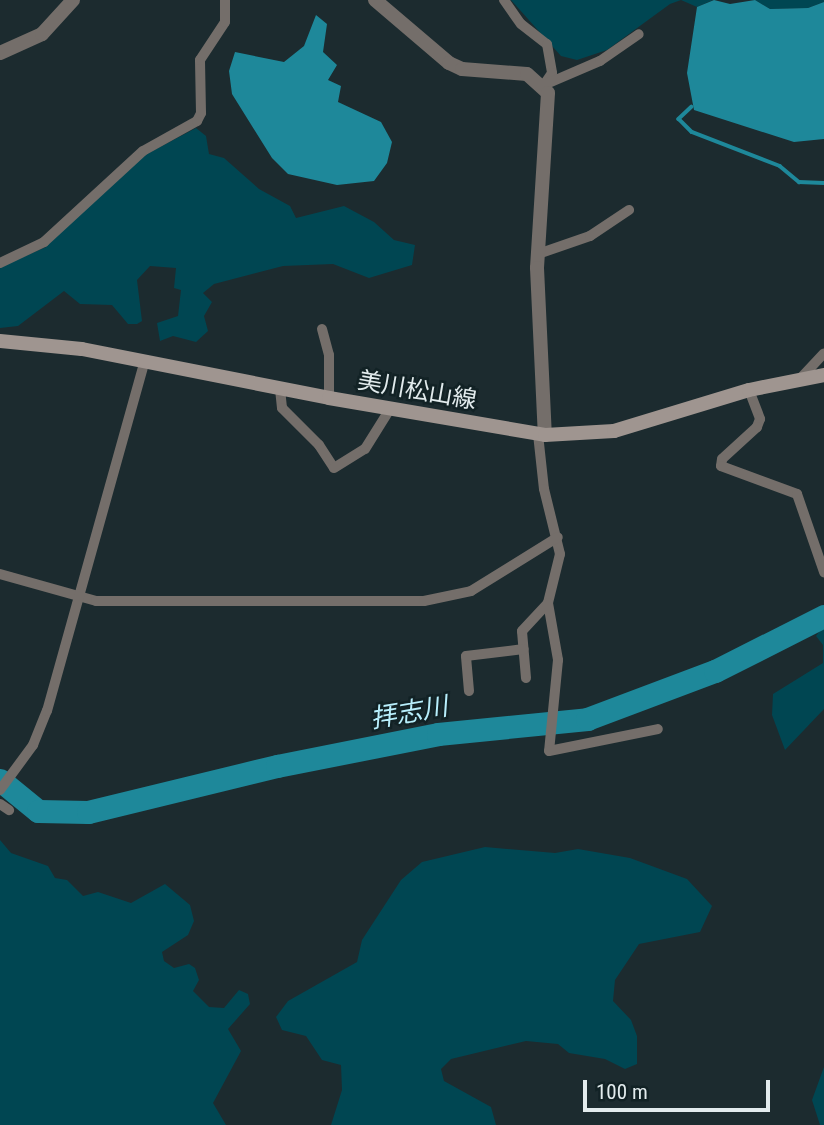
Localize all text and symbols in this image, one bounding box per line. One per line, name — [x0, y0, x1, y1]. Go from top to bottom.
street label: 美川松山線 — [355, 366, 479, 416]
water label: 拝志川 — [368, 691, 450, 735]
scale bar — [586, 1066, 773, 1110]
text: 100 m — [596, 1080, 648, 1104]

